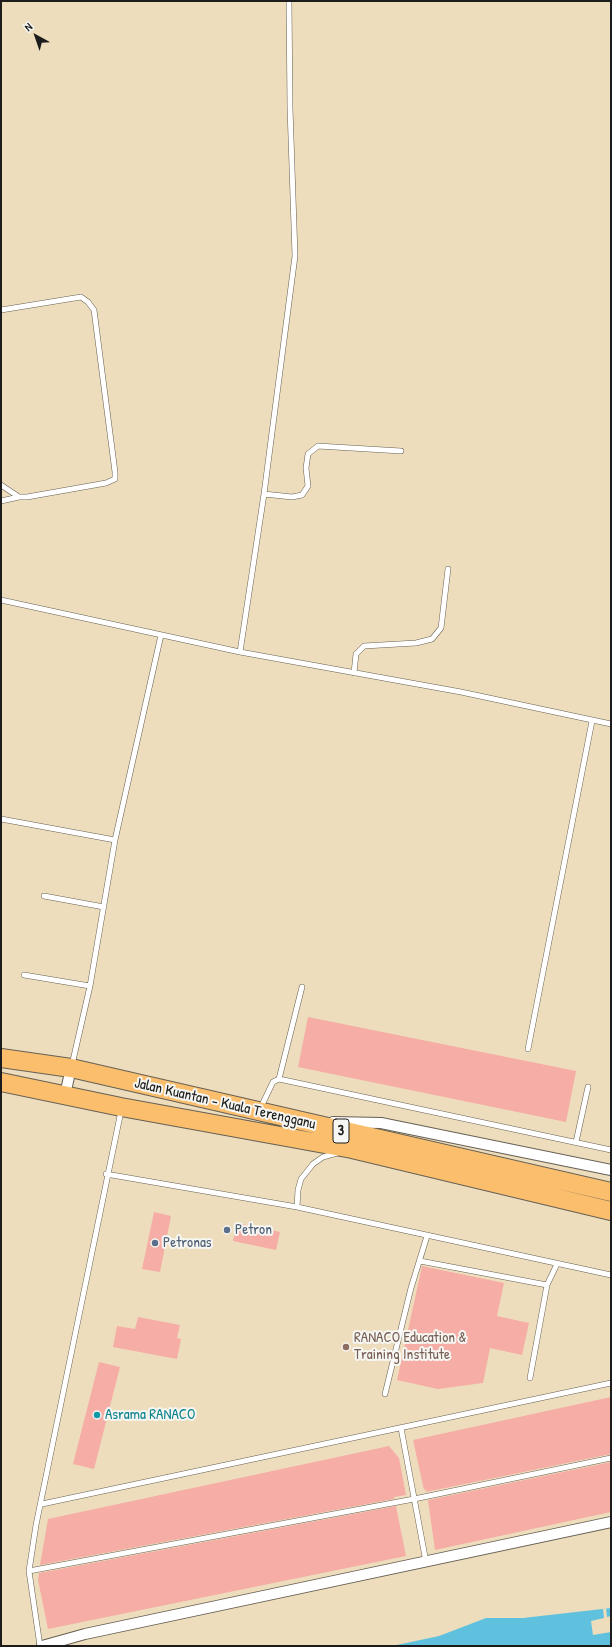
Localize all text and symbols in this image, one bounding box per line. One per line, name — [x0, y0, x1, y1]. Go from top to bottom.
north arrow — [16, 16, 56, 56]
text: N — [22, 20, 35, 34]
street label: Jalan Kuantan - Kuala Terengganu — [133, 1074, 317, 1134]
road number: 3 — [333, 1119, 349, 1143]
place label: Petron — [235, 1221, 272, 1239]
marker: Petron — [222, 1225, 232, 1235]
place label: Petronas — [163, 1234, 212, 1252]
marker: Petronas — [150, 1238, 160, 1248]
place label: RANACO Education & Training Institute — [354, 1329, 466, 1364]
marker: RANACO Education & Training Institute — [341, 1342, 351, 1352]
place label: Asrama RANACO — [105, 1406, 195, 1424]
marker: Asrama RANACO — [92, 1410, 102, 1420]

